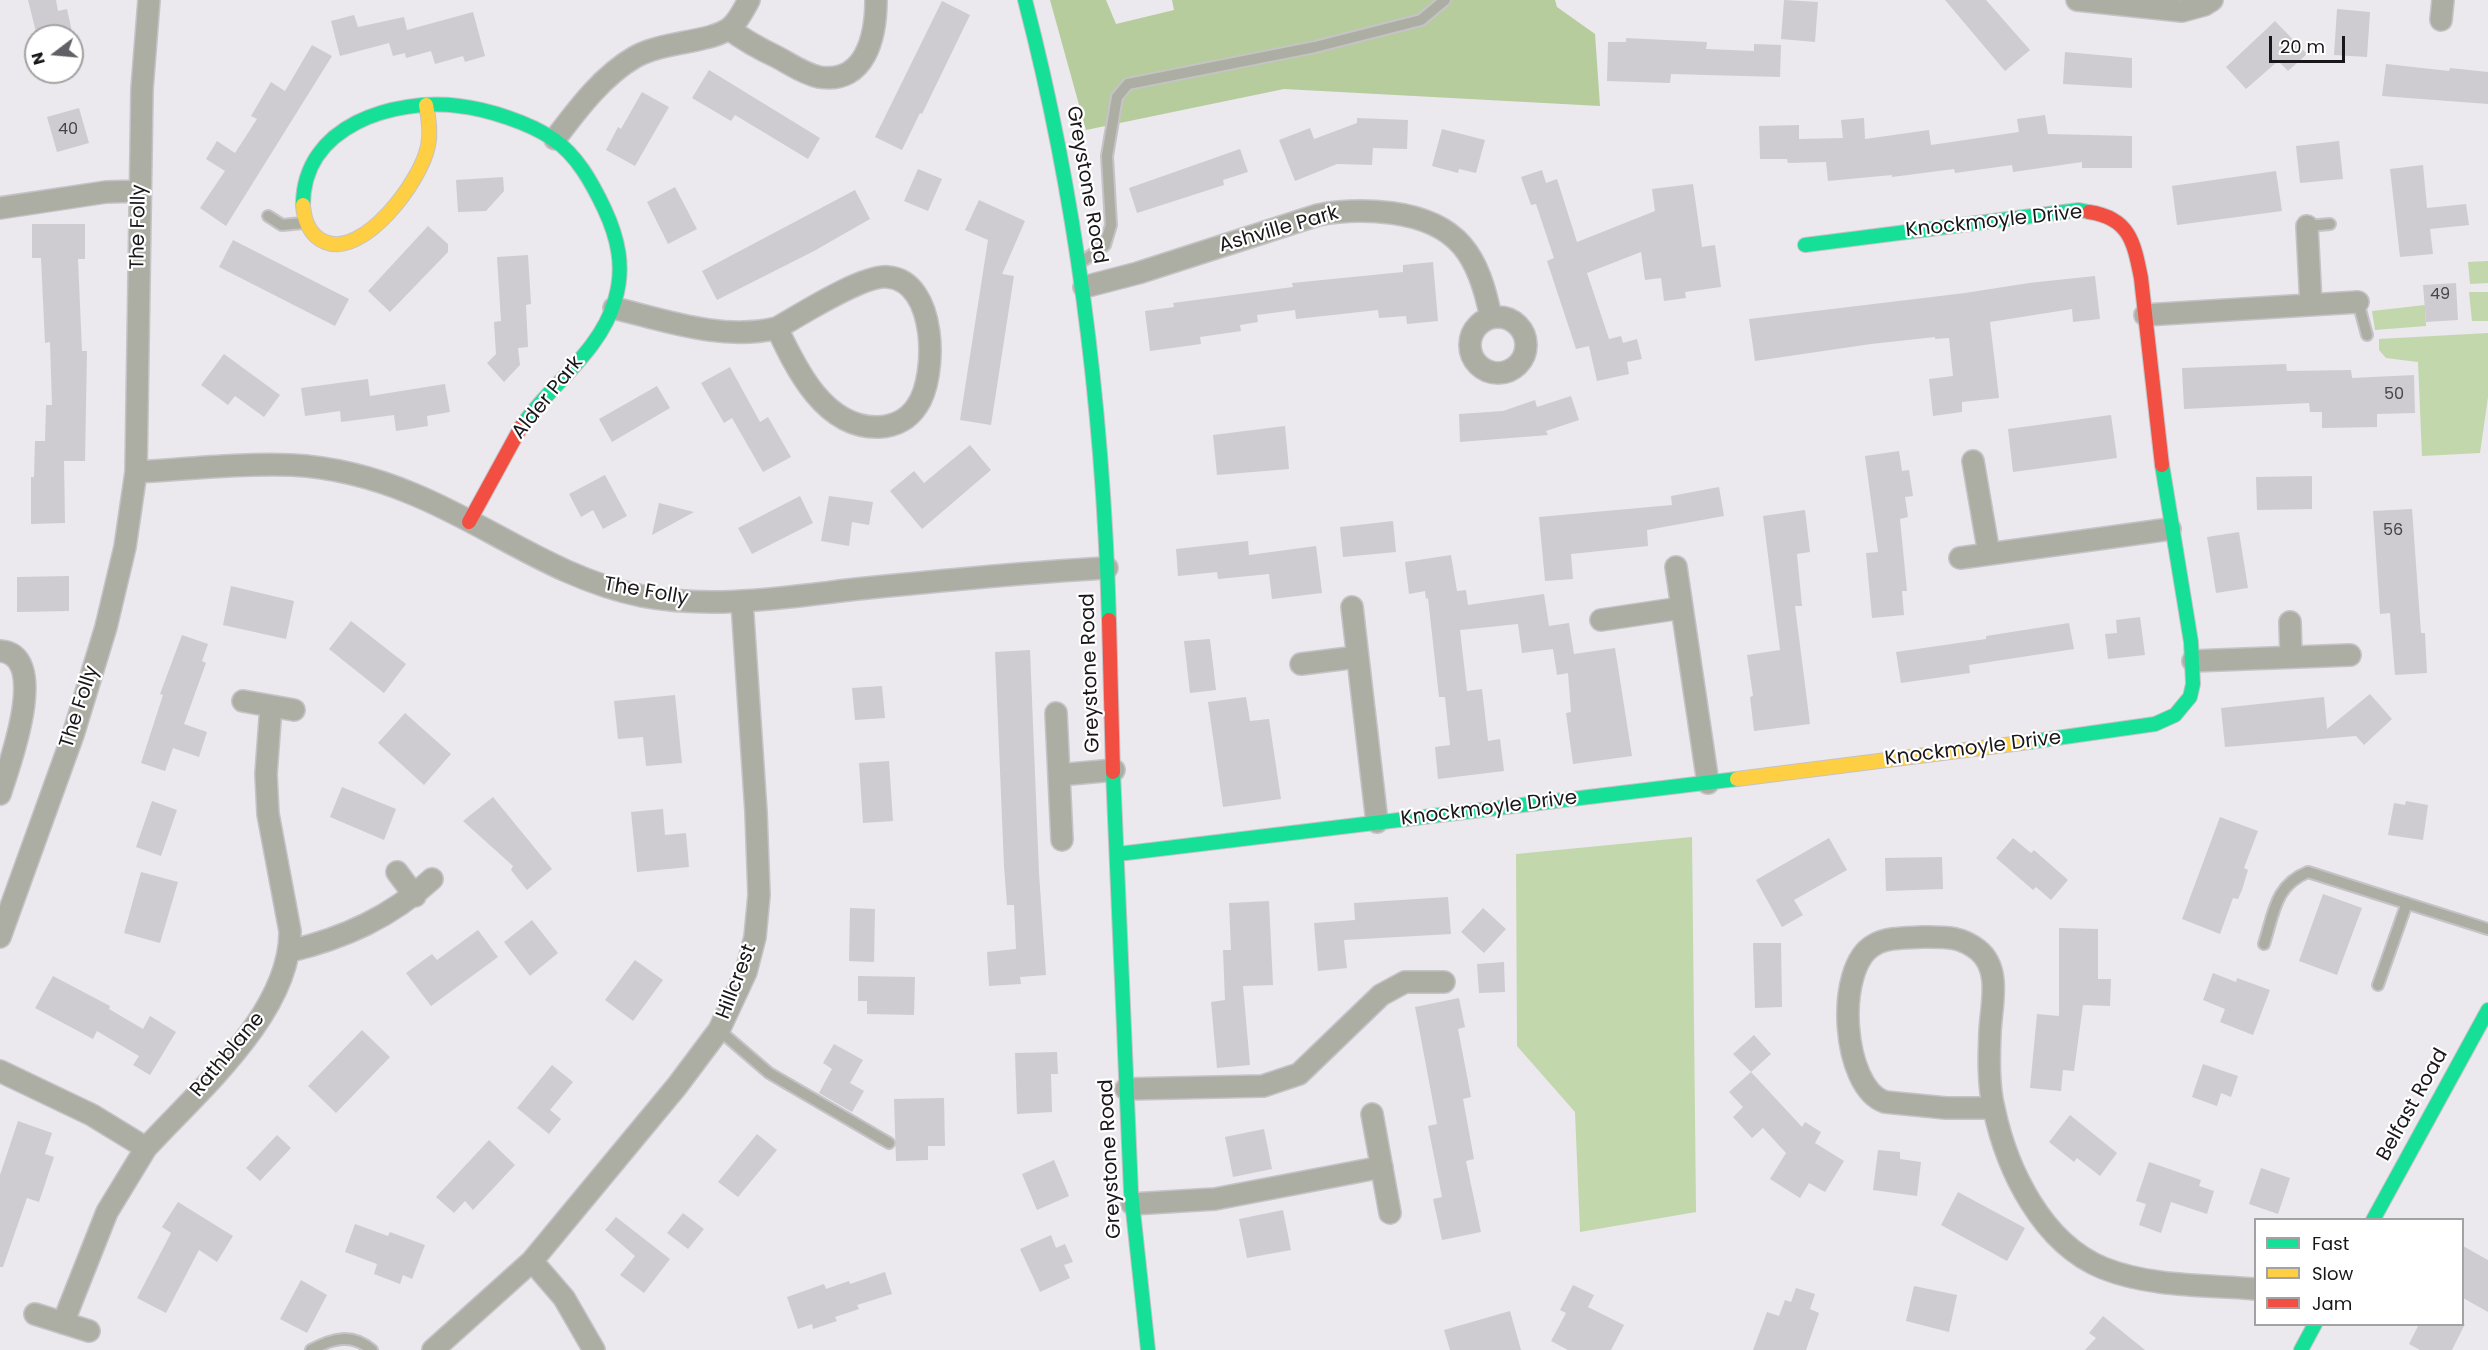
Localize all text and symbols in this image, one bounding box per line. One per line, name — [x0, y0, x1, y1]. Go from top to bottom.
north arrow — [24, 24, 84, 84]
scale bar — [2272, 24, 2348, 62]
text: 20 m — [2280, 34, 2325, 59]
text: N — [25, 50, 51, 68]
street label: Greystone Road — [1060, 104, 1112, 266]
house number: 40 — [58, 120, 78, 140]
street label: The Folly — [126, 184, 152, 270]
street label: Ashville Park — [1216, 201, 1342, 259]
street label: Knockmoyle Drive — [1904, 201, 2084, 243]
house number: 49 — [2430, 285, 2450, 305]
street label: Alder Park — [507, 352, 589, 444]
house number: 50 — [2384, 385, 2404, 405]
house number: 56 — [2383, 521, 2403, 541]
street label: The Folly — [602, 573, 690, 611]
street label: Greystone Road — [1076, 593, 1106, 753]
street label: The Folly — [55, 663, 105, 751]
street label: Knockmoyle Drive — [1883, 726, 2063, 772]
street label: Knockmoyle Drive — [1399, 786, 1579, 832]
street label: Hillcrest — [712, 941, 762, 1023]
street label: Rathblane — [186, 1008, 270, 1102]
street label: Belfast Road — [2372, 1045, 2454, 1165]
street label: Greystone Road — [1095, 1079, 1127, 1239]
legend — [2254, 1218, 2464, 1326]
text: Fast — [2312, 1231, 2349, 1256]
text: Slow — [2312, 1261, 2353, 1286]
text: Jam — [2312, 1291, 2352, 1316]

